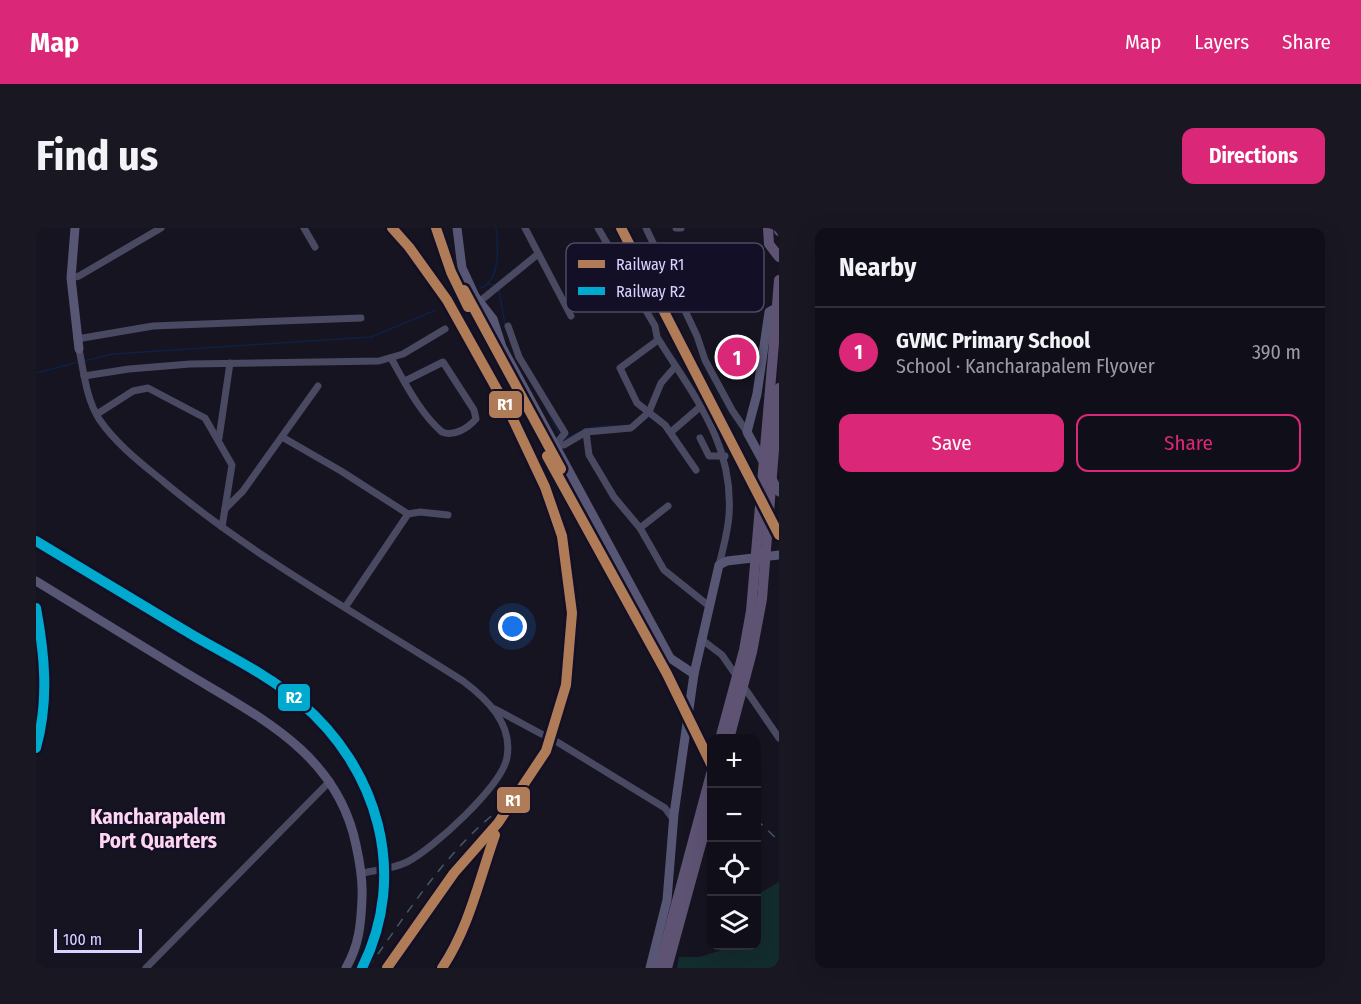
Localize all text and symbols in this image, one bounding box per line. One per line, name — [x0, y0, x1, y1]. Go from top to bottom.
text: Map — [30, 26, 79, 59]
text: Map — [1125, 29, 1161, 55]
text: Layers — [1194, 29, 1249, 55]
text: Share — [1282, 29, 1331, 55]
button: Directions — [1182, 128, 1325, 184]
text: Find us — [36, 131, 158, 181]
legend — [566, 243, 764, 312]
text: Nearby — [839, 252, 916, 283]
text: Railway R1 — [616, 255, 684, 274]
text: Railway R2 — [616, 282, 685, 301]
text: GVMC Primary School — [896, 327, 1090, 354]
pin: 1 — [718, 334, 756, 380]
text: 1 — [854, 340, 863, 364]
text: 390 m — [1252, 340, 1301, 364]
text: School · Kancharapalem Flyover — [896, 354, 1155, 378]
line badge: R1 — [488, 390, 523, 419]
text: R1 — [497, 395, 513, 414]
button: Save — [839, 414, 1064, 472]
button: Share — [1076, 414, 1301, 472]
your location — [498, 612, 527, 641]
line badge: R2 — [277, 683, 311, 712]
text: R2 — [286, 688, 303, 707]
map controls — [707, 734, 761, 950]
button: + — [707, 734, 761, 788]
line badge: R1 — [496, 786, 531, 814]
button: − — [707, 788, 761, 842]
text: R1 — [505, 791, 521, 810]
district label: Kancharapalem Port Quarters — [90, 804, 226, 854]
button: locate — [707, 842, 761, 896]
button: layers — [707, 896, 761, 950]
scale bar — [54, 926, 142, 954]
text: 100 m — [63, 930, 102, 949]

